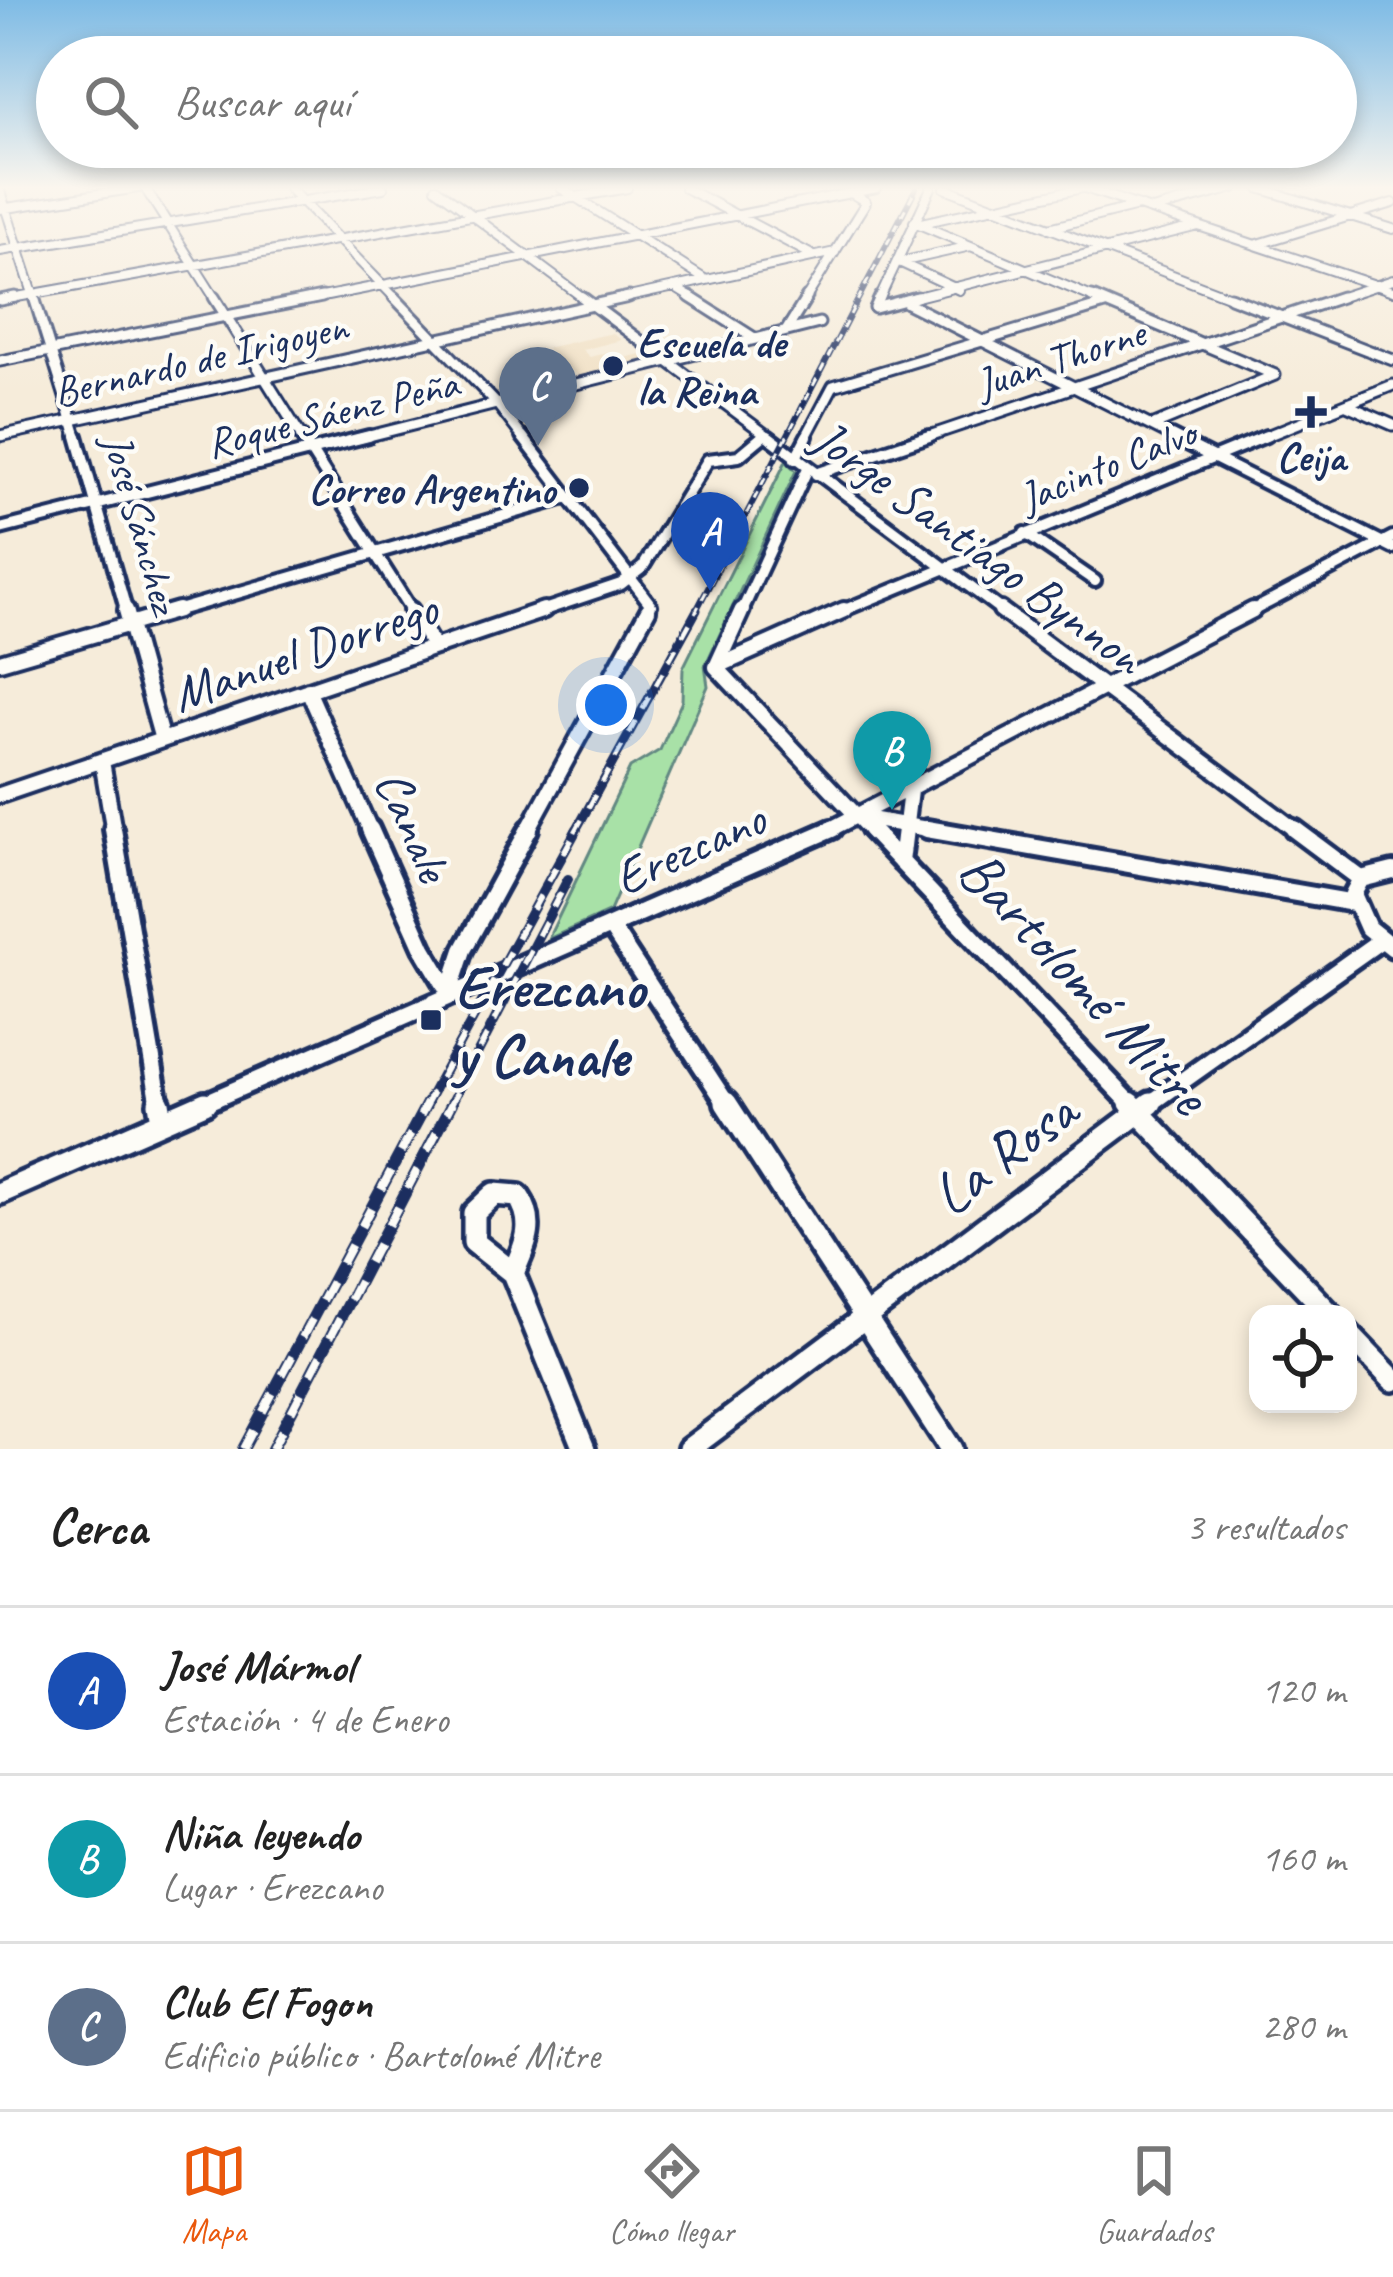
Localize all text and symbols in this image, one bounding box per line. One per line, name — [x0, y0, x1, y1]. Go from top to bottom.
search box — [36, 36, 1357, 168]
icon: search — [78, 69, 144, 135]
text: Buscar aquí — [174, 74, 350, 131]
street label: Bernardo de Irigoyen — [48, 299, 354, 419]
street label: Juan Thorne — [968, 305, 1155, 411]
place label: Escuela de la Reina — [637, 317, 789, 418]
pin: C — [499, 347, 577, 446]
marker: Escuela de la Reina — [600, 353, 626, 379]
street label: Roque Sáenz Peña — [201, 356, 466, 470]
marker: Ceija — [1298, 399, 1324, 425]
street label: Jorge Santiago Bynnon — [798, 404, 1159, 690]
street label: Jacinto Calvo — [1010, 405, 1207, 525]
street label: José Sánchez — [89, 426, 193, 624]
place label: Ceija — [1277, 431, 1349, 484]
place label: Correo Argentino — [308, 463, 558, 516]
marker: Correo Argentino — [566, 475, 592, 501]
pin: A — [671, 492, 749, 591]
street label: Manuel Dorrego — [164, 575, 448, 726]
your location — [576, 675, 636, 735]
pin: B — [853, 711, 931, 810]
street label: Canale — [360, 760, 467, 894]
street label: Erezcano — [604, 785, 778, 909]
street label: Bartolomé Mitre — [942, 833, 1229, 1133]
place label: Erezcano y Canale — [450, 949, 649, 1094]
marker: Erezcano y Canale — [418, 1007, 444, 1033]
street label: La Rosa — [916, 1070, 1096, 1232]
map controls — [1249, 1305, 1357, 1413]
button: locate — [1249, 1305, 1357, 1413]
text: Cerca — [48, 1495, 147, 1559]
text: 3 resultados — [1186, 1503, 1345, 1552]
text: José Mármol — [162, 1638, 354, 1695]
text: A — [77, 1666, 97, 1715]
text: 120 m — [1261, 1666, 1345, 1715]
text: Estación · 4 de Enero — [162, 1695, 448, 1744]
text: Niña leyendo — [162, 1806, 359, 1863]
text: B — [77, 1834, 97, 1883]
text: 160 m — [1261, 1834, 1345, 1883]
text: Lugar · Erezcano — [162, 1863, 382, 1912]
text: Club El Fogon — [162, 1974, 372, 2031]
text: C — [78, 2002, 96, 2051]
text: 280 m — [1261, 2002, 1345, 2051]
text: Edificio público · Bartolomé Mitre — [162, 2031, 600, 2080]
tab: Mapa — [181, 2138, 247, 2252]
tab: Cómo llegar — [609, 2138, 734, 2252]
tab: Guardados — [1096, 2138, 1212, 2252]

